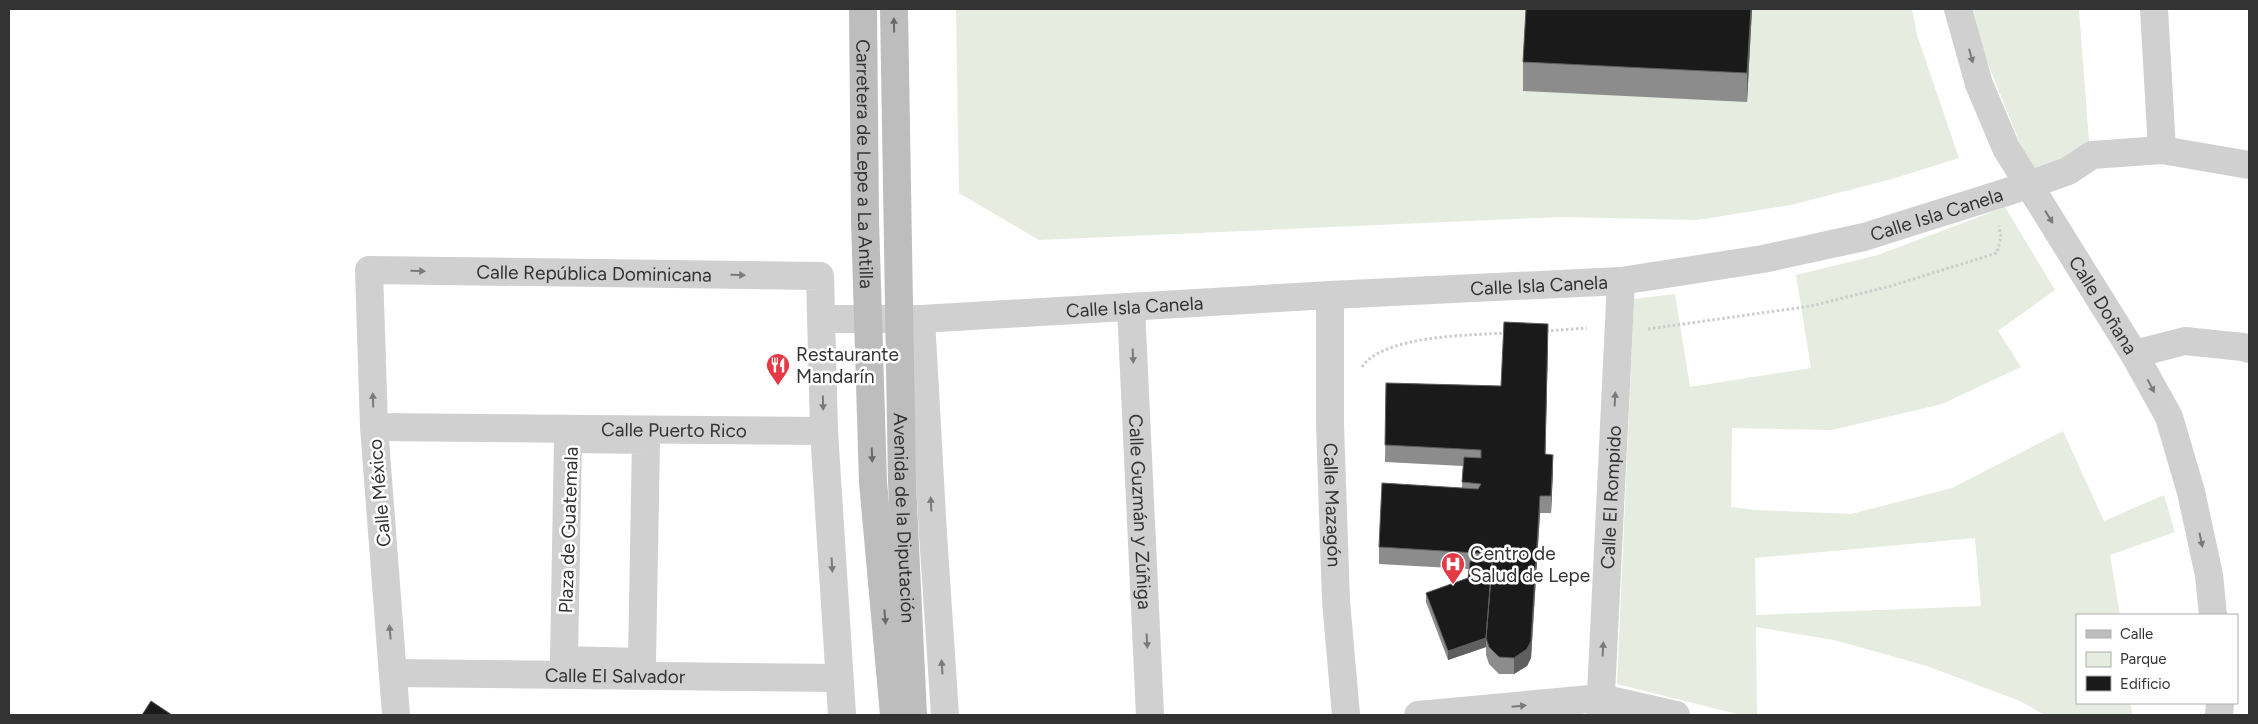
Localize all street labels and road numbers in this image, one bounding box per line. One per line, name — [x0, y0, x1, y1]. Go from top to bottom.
street label: Carretera de Lepe a La Antilla — [851, 39, 878, 289]
street label: Calle Isla Canela — [1867, 183, 2006, 246]
street label: Calle Doñana — [2064, 252, 2142, 359]
street label: Calle República Dominicana — [476, 260, 712, 287]
street label: Calle Isla Canela — [1470, 271, 1608, 300]
street label: Calle Isla Canela — [1065, 291, 1204, 322]
street label: Avenida de la Diputación — [889, 412, 920, 624]
street label: Calle Guzmán y Zúñiga — [1124, 413, 1156, 610]
street label: Calle Puerto Rico — [601, 418, 747, 442]
street label: Calle El Rompido — [1596, 425, 1626, 570]
street label: Calle México — [363, 438, 396, 548]
street label: Calle Mazagón — [1319, 442, 1346, 568]
street label: Plaza de Guatemala — [554, 446, 583, 614]
street label: Calle El Salvador — [545, 664, 686, 688]

